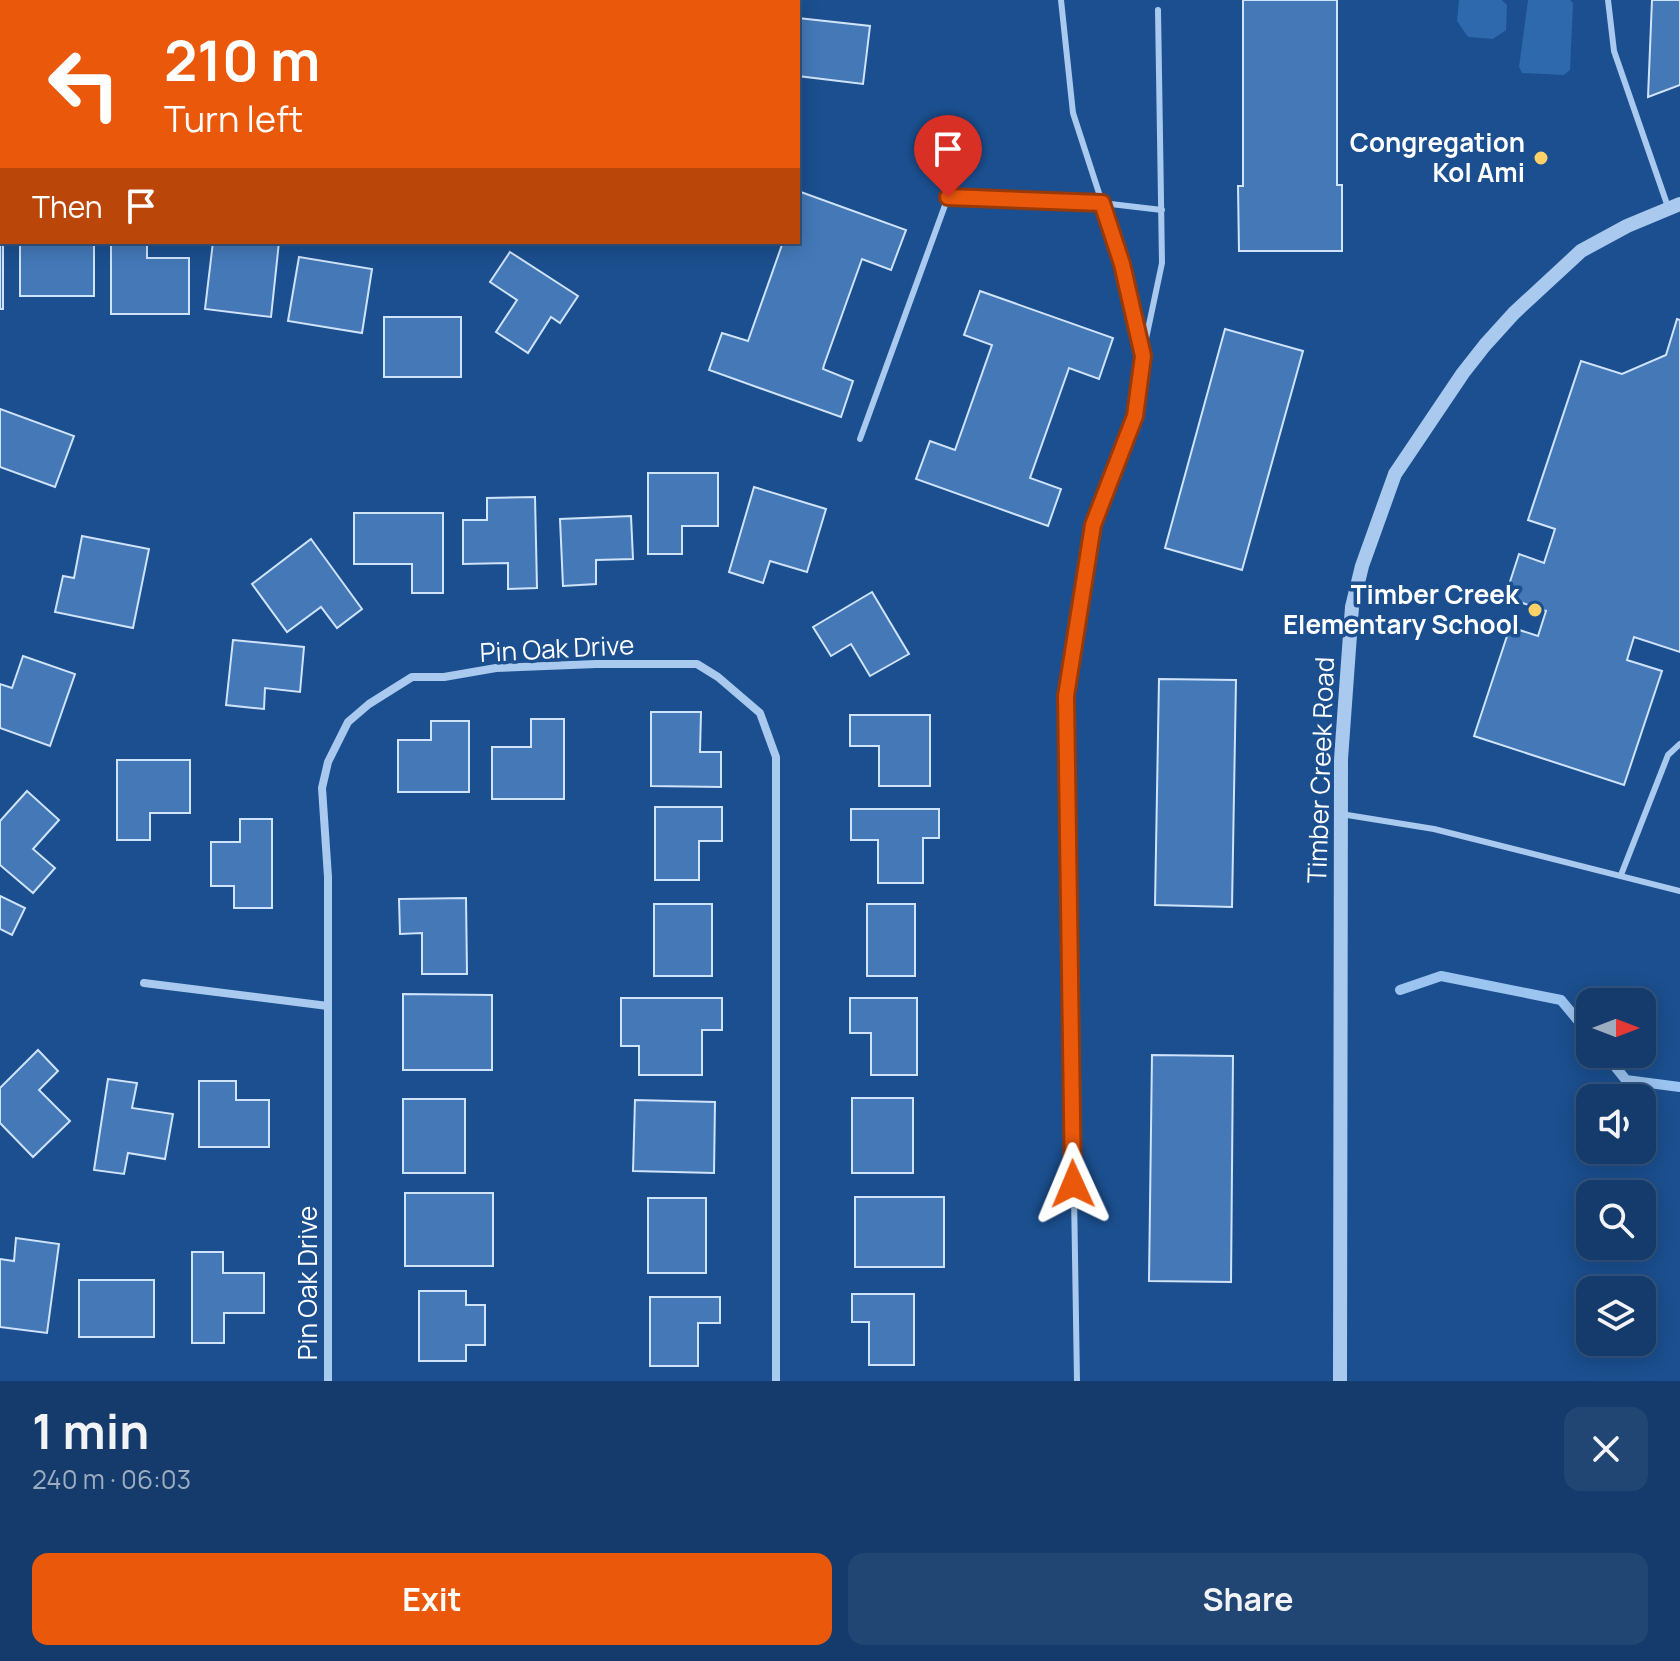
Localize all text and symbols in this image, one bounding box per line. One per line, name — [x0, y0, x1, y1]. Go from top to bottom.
text: 210 m — [164, 21, 320, 98]
icon: left — [32, 32, 136, 136]
text: Turn left — [164, 94, 303, 143]
pin — [914, 115, 982, 197]
place label: Congregation Kol Ami — [1350, 124, 1525, 190]
icon: arrive — [926, 127, 970, 171]
marker: Congregation Kol Ami — [1532, 149, 1550, 167]
icon: arrive — [119, 184, 163, 228]
text: Then — [32, 186, 103, 227]
place label: Timber Creek Elementary School — [1283, 576, 1520, 642]
marker: Timber Creek Elementary School — [1526, 601, 1544, 619]
street label: Pin Oak Drive — [479, 626, 635, 670]
street label: Timber Creek Road — [1298, 656, 1342, 884]
north arrow — [1576, 988, 1656, 1068]
map controls — [1576, 988, 1656, 1356]
button: sound — [1576, 1084, 1656, 1164]
position arrow — [1031, 1142, 1115, 1226]
button: search — [1576, 1180, 1656, 1260]
street label: Pin Oak Drive — [289, 1206, 325, 1360]
button: layers — [1576, 1276, 1656, 1356]
text: 1 min — [32, 1398, 149, 1463]
button: close — [1564, 1407, 1648, 1491]
text: 240 m · 06:03 — [32, 1461, 191, 1497]
button: Exit — [32, 1553, 832, 1645]
button: Share — [848, 1553, 1648, 1645]

